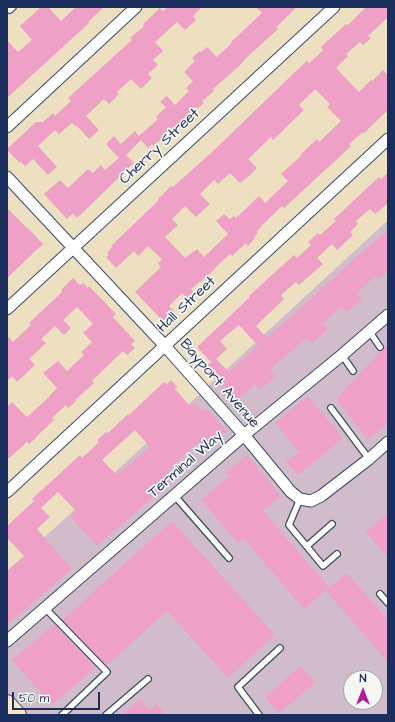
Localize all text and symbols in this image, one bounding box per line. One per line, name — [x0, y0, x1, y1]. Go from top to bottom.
street label: Cherry Street — [116, 105, 204, 189]
street label: Hall Street — [154, 273, 220, 337]
street label: Bayport Avenue — [175, 336, 263, 432]
street label: Terminal Way — [145, 428, 227, 502]
north arrow — [343, 670, 383, 710]
text: N — [360, 671, 366, 686]
scale bar — [14, 684, 102, 710]
text: 50 m — [19, 690, 49, 707]

